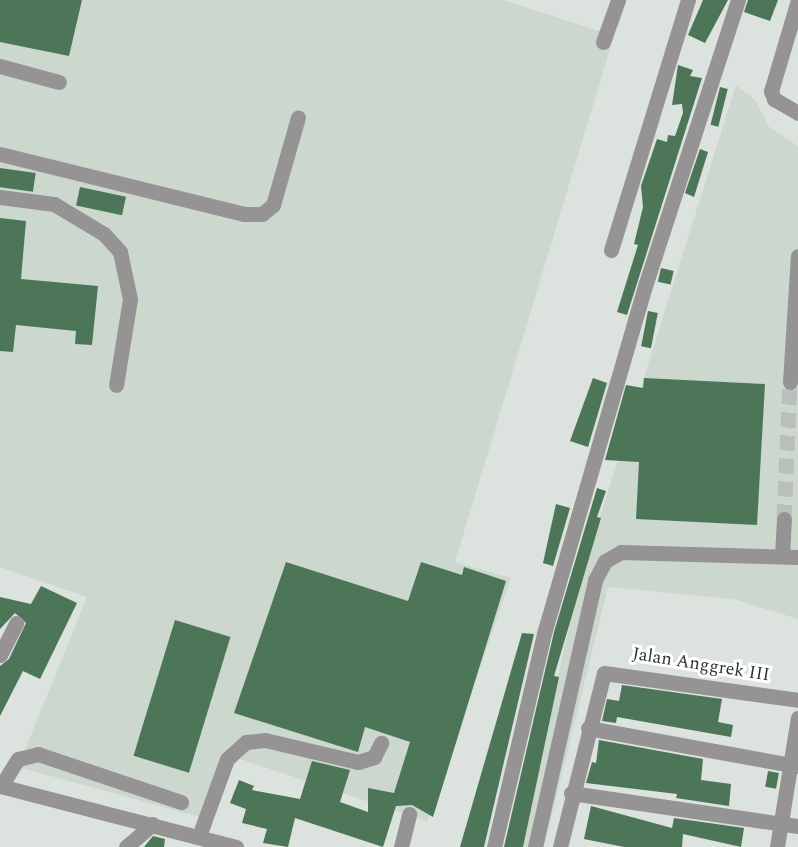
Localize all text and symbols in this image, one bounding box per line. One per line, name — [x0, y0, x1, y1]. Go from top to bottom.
street label: Jalan Anggrek III — [631, 643, 771, 687]

